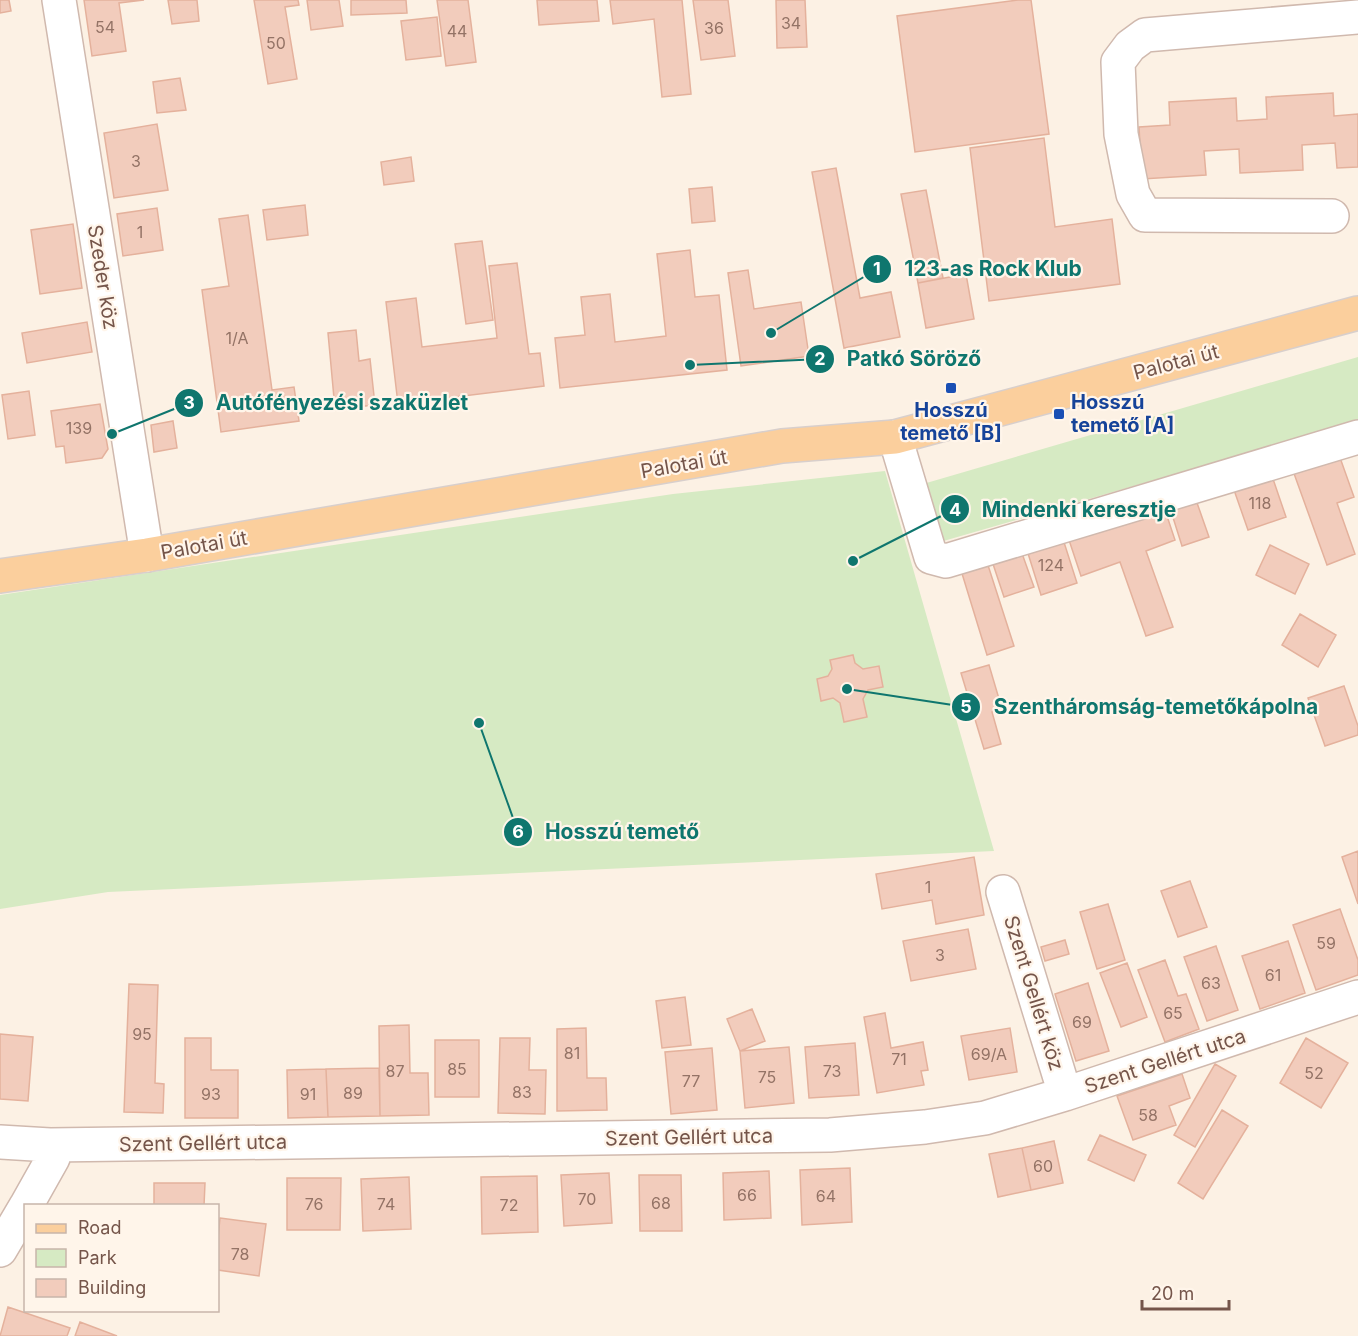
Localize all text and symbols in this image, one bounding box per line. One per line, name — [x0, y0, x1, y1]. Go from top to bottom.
house number: 34 — [781, 13, 801, 33]
house number: 54 — [95, 17, 115, 37]
house number: 36 — [704, 18, 724, 38]
house number: 44 — [447, 21, 467, 41]
house number: 50 — [266, 33, 286, 53]
house number: 3 — [131, 151, 141, 171]
house number: 1 — [137, 222, 143, 242]
street label: Szeder köz — [83, 223, 123, 331]
callout: 123-as Rock Klub — [862, 249, 1094, 288]
text: 123-as Rock Klub — [904, 256, 1082, 281]
text: 1 — [873, 258, 881, 279]
house number: 1/A — [226, 328, 248, 348]
callout: Patkó Söröző — [805, 339, 993, 378]
street label: Palotai út — [1131, 339, 1222, 385]
text: Patkó Söröző — [847, 346, 981, 371]
text: 2 — [814, 348, 826, 369]
marker: Hosszú temető [B] — [944, 381, 958, 395]
callout: Autófényezési szaküzlet — [174, 384, 480, 423]
text: Autófényezési szaküzlet — [216, 390, 468, 415]
place label: Hosszú temető [A] — [1071, 390, 1174, 437]
text: 3 — [183, 392, 195, 413]
place label: Hosszú temető [B] — [900, 398, 1002, 445]
marker: Hosszú temető [A] — [1052, 407, 1066, 421]
house number: 139 — [66, 418, 92, 438]
street label: Palotai út — [639, 445, 730, 483]
callout: Mindenki keresztje — [940, 490, 1188, 529]
house number: 118 — [1249, 493, 1271, 513]
text: Mindenki keresztje — [982, 497, 1176, 522]
text: 4 — [949, 499, 961, 520]
street label: Palotai út — [159, 526, 250, 564]
house number: 124 — [1038, 555, 1064, 575]
callout: Szentháromság-temetőkápolna — [951, 687, 1330, 726]
text: Szentháromság-temetőkápolna — [994, 694, 1318, 719]
text: 5 — [960, 696, 972, 717]
callout: Hosszú temető — [503, 813, 712, 852]
text: Hosszú temető — [545, 819, 699, 844]
text: 6 — [512, 821, 524, 842]
house number: 1 — [925, 877, 931, 897]
street label: Szent Gellért köz — [999, 913, 1069, 1073]
house number: 59 — [1316, 933, 1336, 953]
house number: 3 — [935, 945, 945, 965]
house number: 61 — [1265, 965, 1281, 985]
house number: 63 — [1201, 973, 1221, 993]
house number: 65 — [1163, 1003, 1183, 1023]
house number: 69 — [1072, 1012, 1092, 1032]
house number: 95 — [132, 1024, 152, 1044]
street label: Szent Gellért utca — [1081, 1024, 1249, 1098]
house number: 81 — [564, 1043, 580, 1063]
house number: 69/A — [971, 1044, 1007, 1064]
house number: 71 — [891, 1049, 907, 1069]
house number: 85 — [447, 1059, 467, 1079]
house number: 87 — [386, 1061, 404, 1081]
house number: 73 — [823, 1061, 841, 1081]
house number: 52 — [1304, 1063, 1324, 1083]
house number: 75 — [758, 1067, 776, 1087]
house number: 77 — [682, 1071, 700, 1091]
house number: 83 — [512, 1082, 532, 1102]
house number: 89 — [343, 1083, 363, 1103]
house number: 93 — [201, 1084, 221, 1104]
house number: 91 — [300, 1084, 316, 1104]
house number: 58 — [1138, 1105, 1158, 1125]
street label: Szent Gellért utca — [605, 1124, 773, 1150]
street label: Szent Gellért utca — [119, 1130, 287, 1156]
house number: 60 — [1033, 1156, 1053, 1176]
house number: 66 — [737, 1185, 757, 1205]
house number: 64 — [816, 1186, 836, 1206]
house number: 70 — [578, 1189, 596, 1209]
house number: 68 — [651, 1193, 671, 1213]
house number: 76 — [305, 1194, 323, 1214]
house number: 74 — [377, 1194, 395, 1214]
house number: 72 — [500, 1195, 518, 1215]
legend — [24, 1204, 219, 1312]
text: Road — [78, 1217, 121, 1238]
house number: 78 — [231, 1244, 249, 1264]
text: Park — [78, 1247, 117, 1268]
scale bar — [1142, 1273, 1229, 1311]
text: Building — [78, 1277, 146, 1298]
text: 20 m — [1151, 1283, 1194, 1304]

